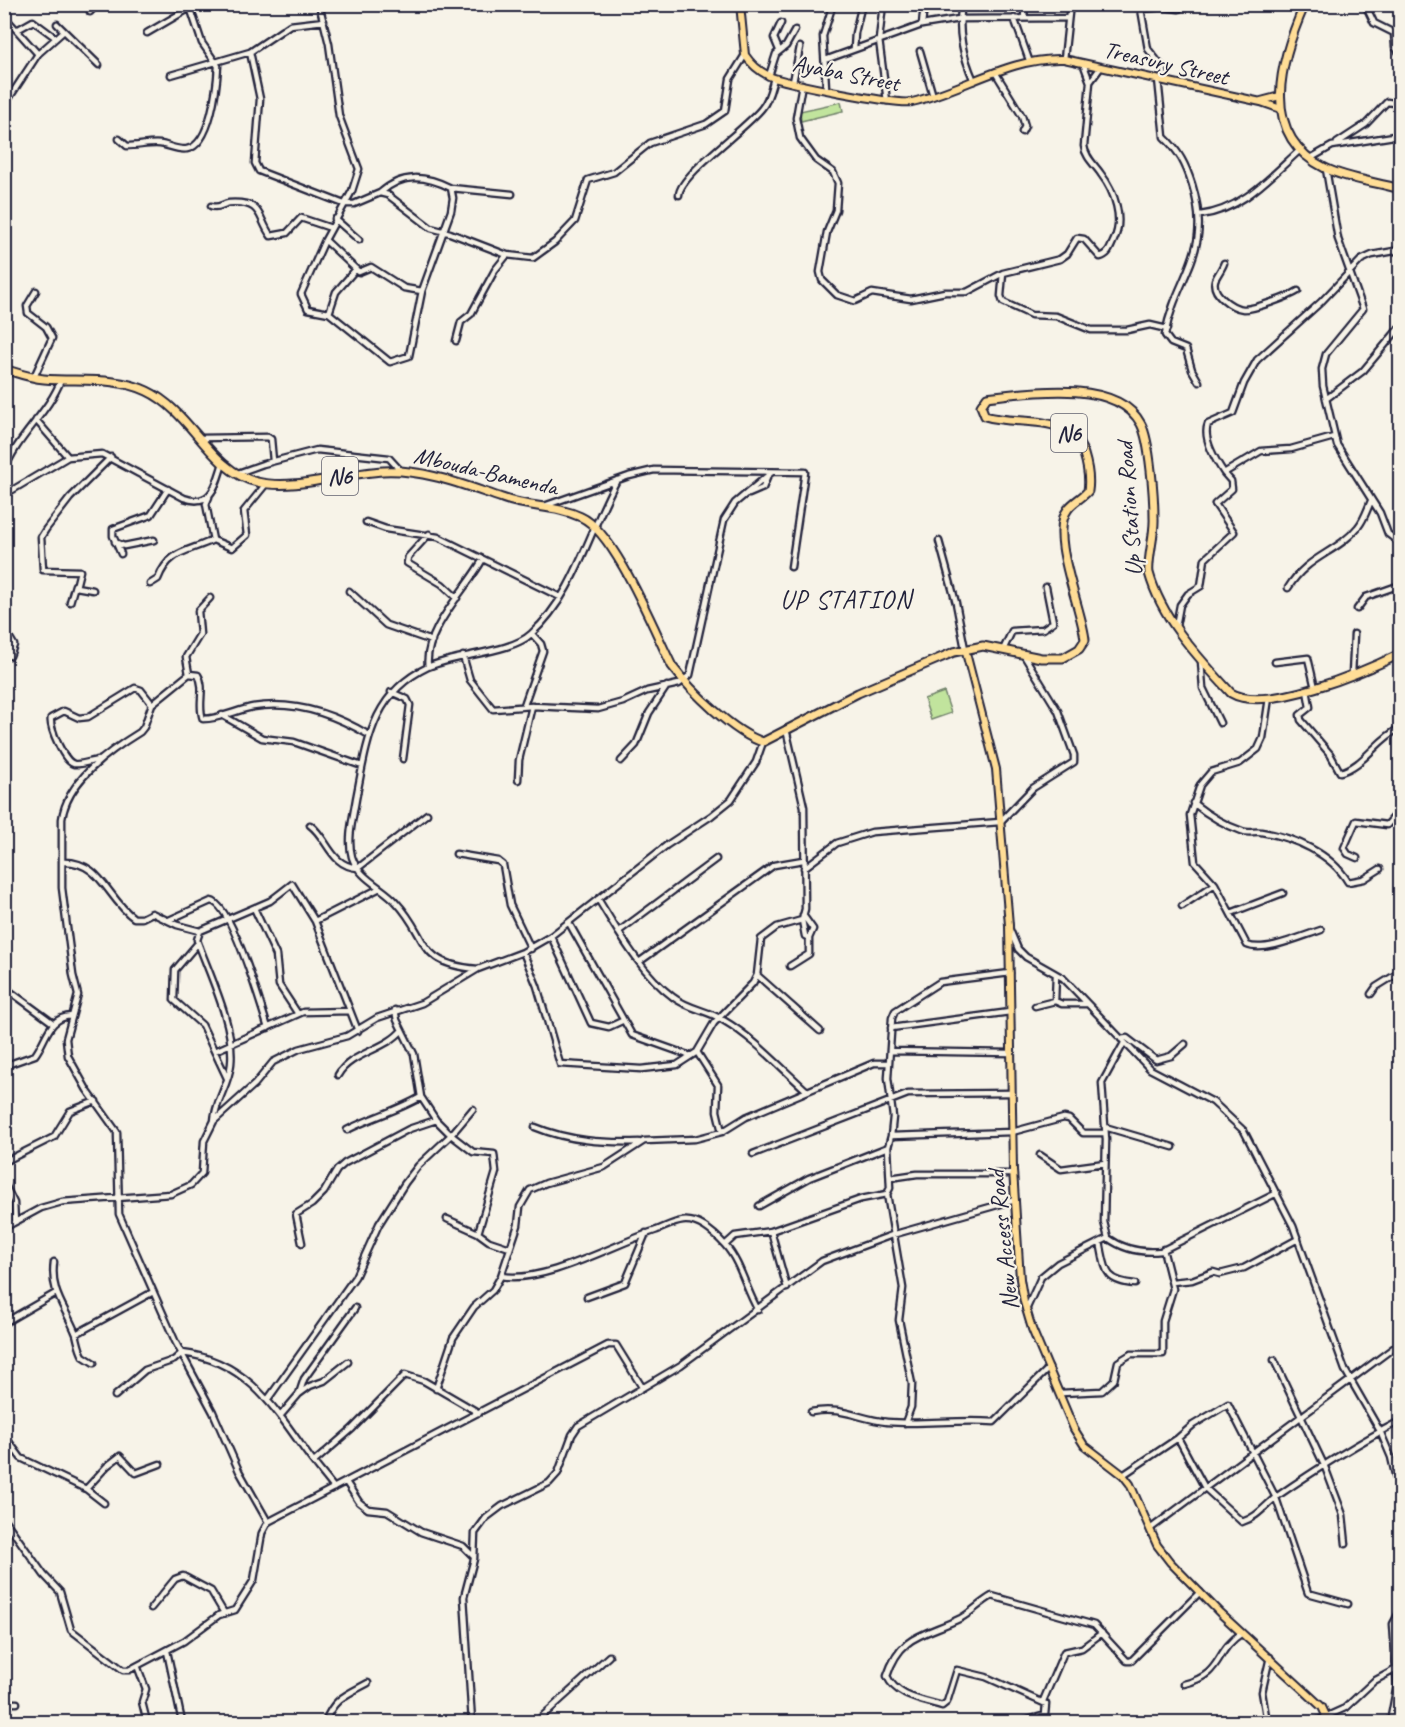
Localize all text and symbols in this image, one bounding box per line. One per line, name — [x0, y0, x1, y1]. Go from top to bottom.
street label: Treasury Street — [1101, 34, 1233, 92]
street label: Ayaba Street — [790, 48, 904, 98]
road number: N6 — [1051, 414, 1087, 452]
street label: Up Station Road — [1109, 437, 1149, 577]
street label: Mbouda-Bamenda — [411, 440, 563, 503]
road number: N6 — [322, 457, 358, 495]
district label: UP STATION — [780, 583, 915, 616]
street label: New Access Road — [980, 1165, 1025, 1312]

